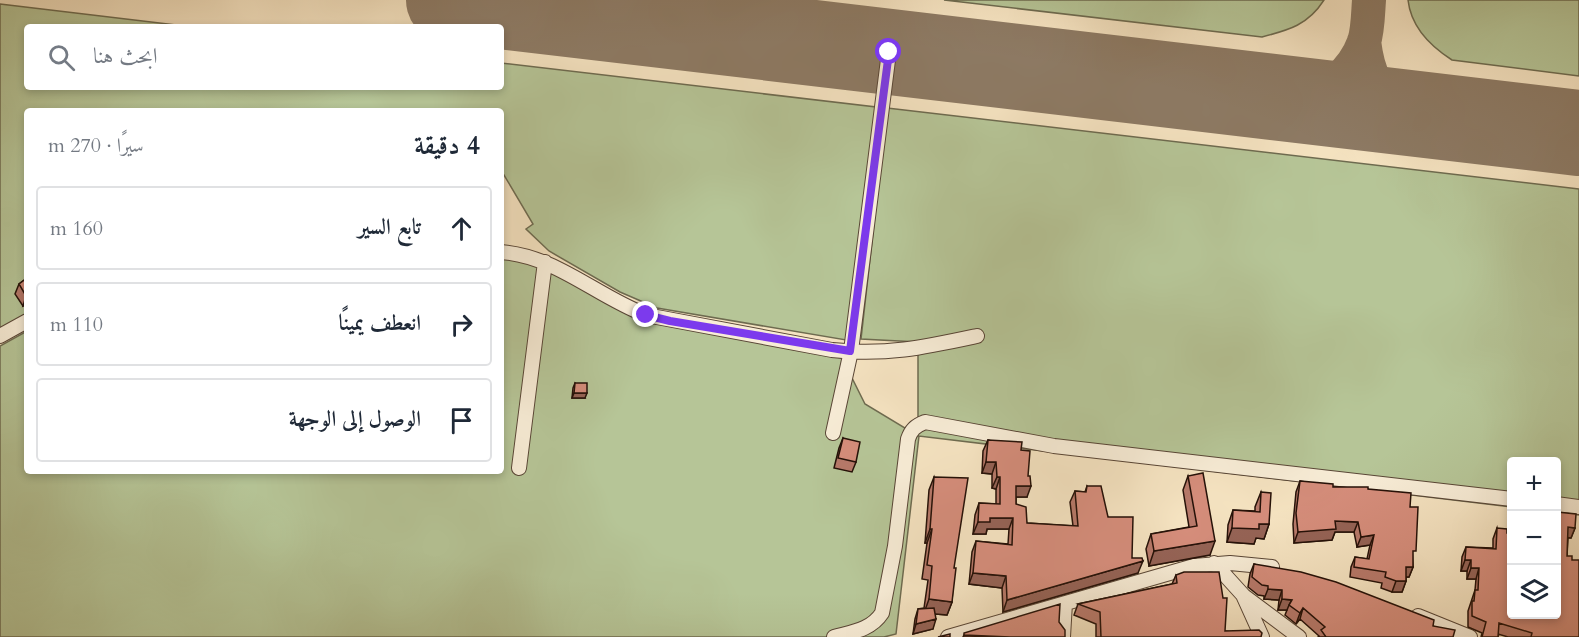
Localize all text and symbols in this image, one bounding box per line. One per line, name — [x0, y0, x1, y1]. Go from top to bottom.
search box — [24, 24, 504, 90]
route start — [875, 38, 901, 64]
icon: search — [45, 41, 78, 74]
text: ابحث هنا — [93, 41, 158, 71]
text: 4 دقيقة — [414, 128, 480, 163]
text: سيرًا · 270 m — [48, 132, 144, 159]
text: تابع السير — [358, 212, 421, 242]
icon: ahead — [445, 212, 478, 245]
text: 160 m — [50, 215, 103, 242]
route end — [632, 301, 658, 327]
text: انعطف يمينًا — [338, 308, 421, 338]
icon: right — [445, 308, 478, 341]
text: 110 m — [50, 311, 103, 338]
text: الوصول إلى الوجهة — [289, 404, 421, 434]
icon: arrive — [445, 404, 478, 437]
map controls — [1507, 457, 1561, 619]
button: + — [1507, 457, 1561, 511]
button: − — [1507, 511, 1561, 565]
button: layers — [1507, 565, 1561, 619]

